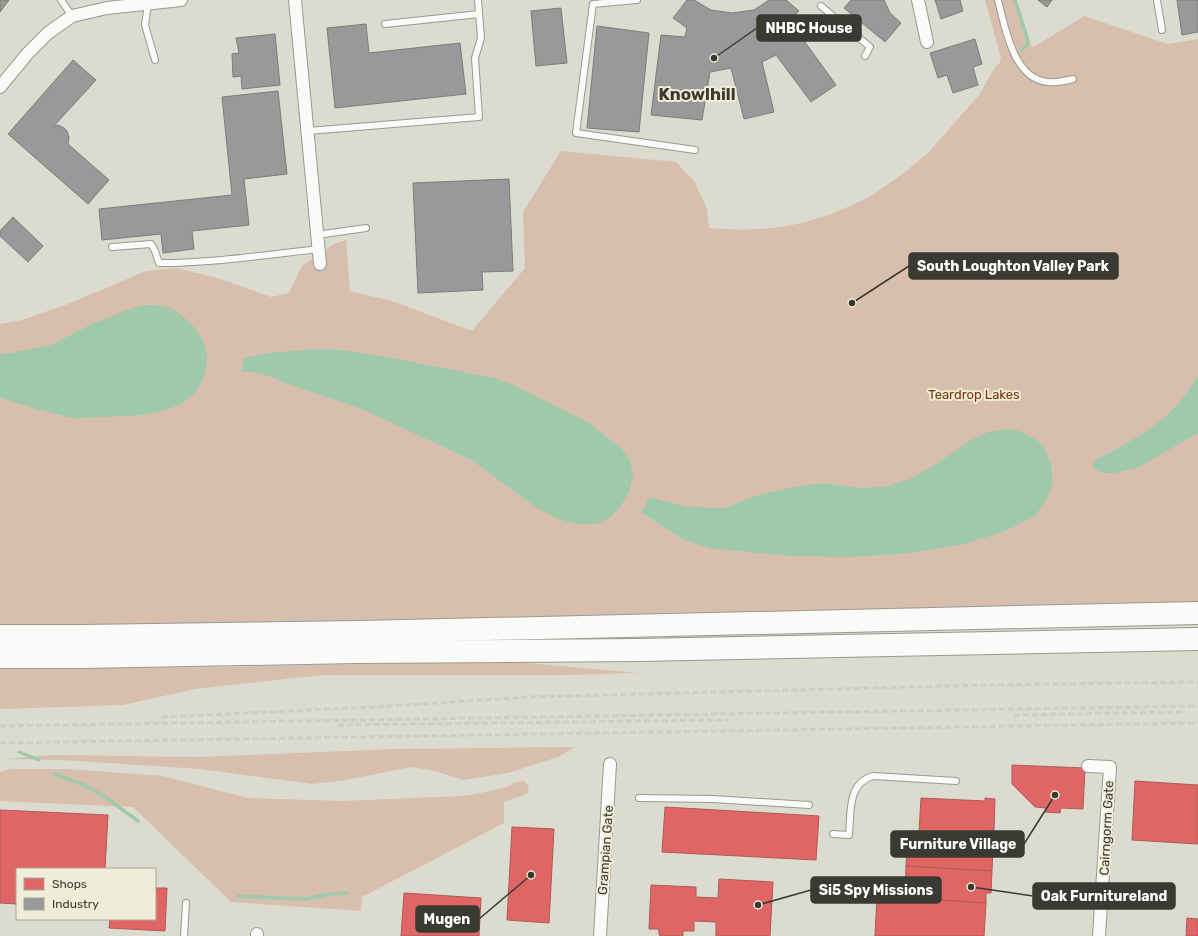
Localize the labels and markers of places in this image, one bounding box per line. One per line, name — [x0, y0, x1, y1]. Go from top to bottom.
callout: NHBC House — [757, 15, 861, 41]
callout: South Loughton Valley Park — [909, 253, 1118, 279]
callout: Furniture Village — [891, 831, 1024, 857]
callout: Si5 Spy Missions — [811, 877, 941, 903]
callout: Oak Furnitureland — [1033, 883, 1175, 909]
callout: Mugen — [416, 906, 479, 932]

